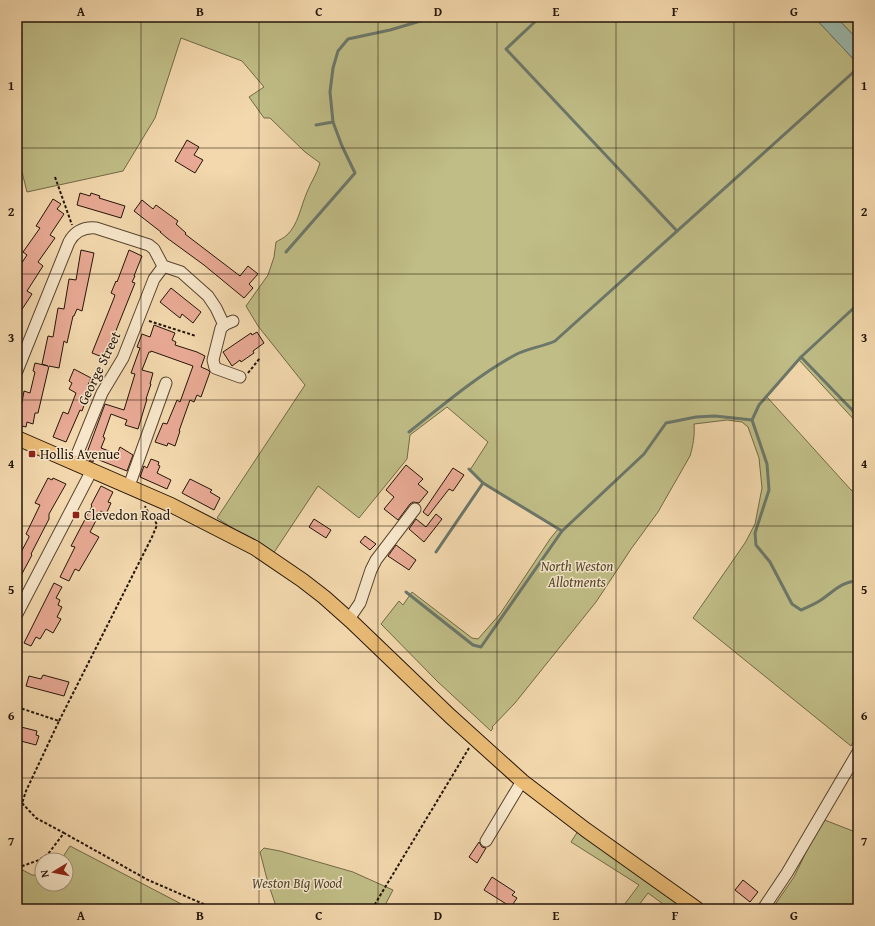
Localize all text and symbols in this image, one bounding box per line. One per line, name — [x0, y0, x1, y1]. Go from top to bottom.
text: A — [77, 2, 86, 21]
text: B — [196, 2, 204, 21]
text: C — [315, 2, 323, 21]
text: D — [434, 2, 442, 21]
text: E — [553, 2, 560, 21]
text: F — [672, 2, 679, 21]
text: G — [790, 2, 798, 21]
text: 1 — [8, 76, 14, 95]
text: 1 — [861, 76, 867, 95]
text: 2 — [8, 202, 15, 221]
text: 2 — [861, 202, 868, 221]
text: 3 — [8, 328, 14, 347]
street label: George Street — [73, 328, 125, 408]
text: 3 — [861, 328, 867, 347]
place label: Hollis Avenue — [40, 444, 120, 464]
marker: Hollis Avenue — [27, 449, 37, 459]
text: 4 — [8, 454, 15, 473]
text: 4 — [861, 454, 868, 473]
place label: Clevedon Road — [84, 505, 171, 525]
marker: Clevedon Road — [71, 510, 81, 520]
park label: North Weston Allotments — [541, 556, 613, 592]
text: 5 — [8, 580, 15, 599]
text: 5 — [861, 580, 868, 599]
text: 6 — [8, 706, 15, 725]
text: 6 — [861, 706, 868, 725]
text: 7 — [8, 832, 15, 851]
text: 7 — [861, 832, 868, 851]
north arrow — [34, 852, 74, 892]
text: N — [36, 868, 53, 879]
park label: Weston Big Wood — [252, 873, 343, 893]
text: A — [77, 906, 86, 925]
text: B — [196, 906, 204, 925]
text: C — [315, 906, 323, 925]
text: D — [434, 906, 442, 925]
text: E — [553, 906, 560, 925]
text: F — [672, 906, 679, 925]
text: G — [790, 906, 798, 925]

